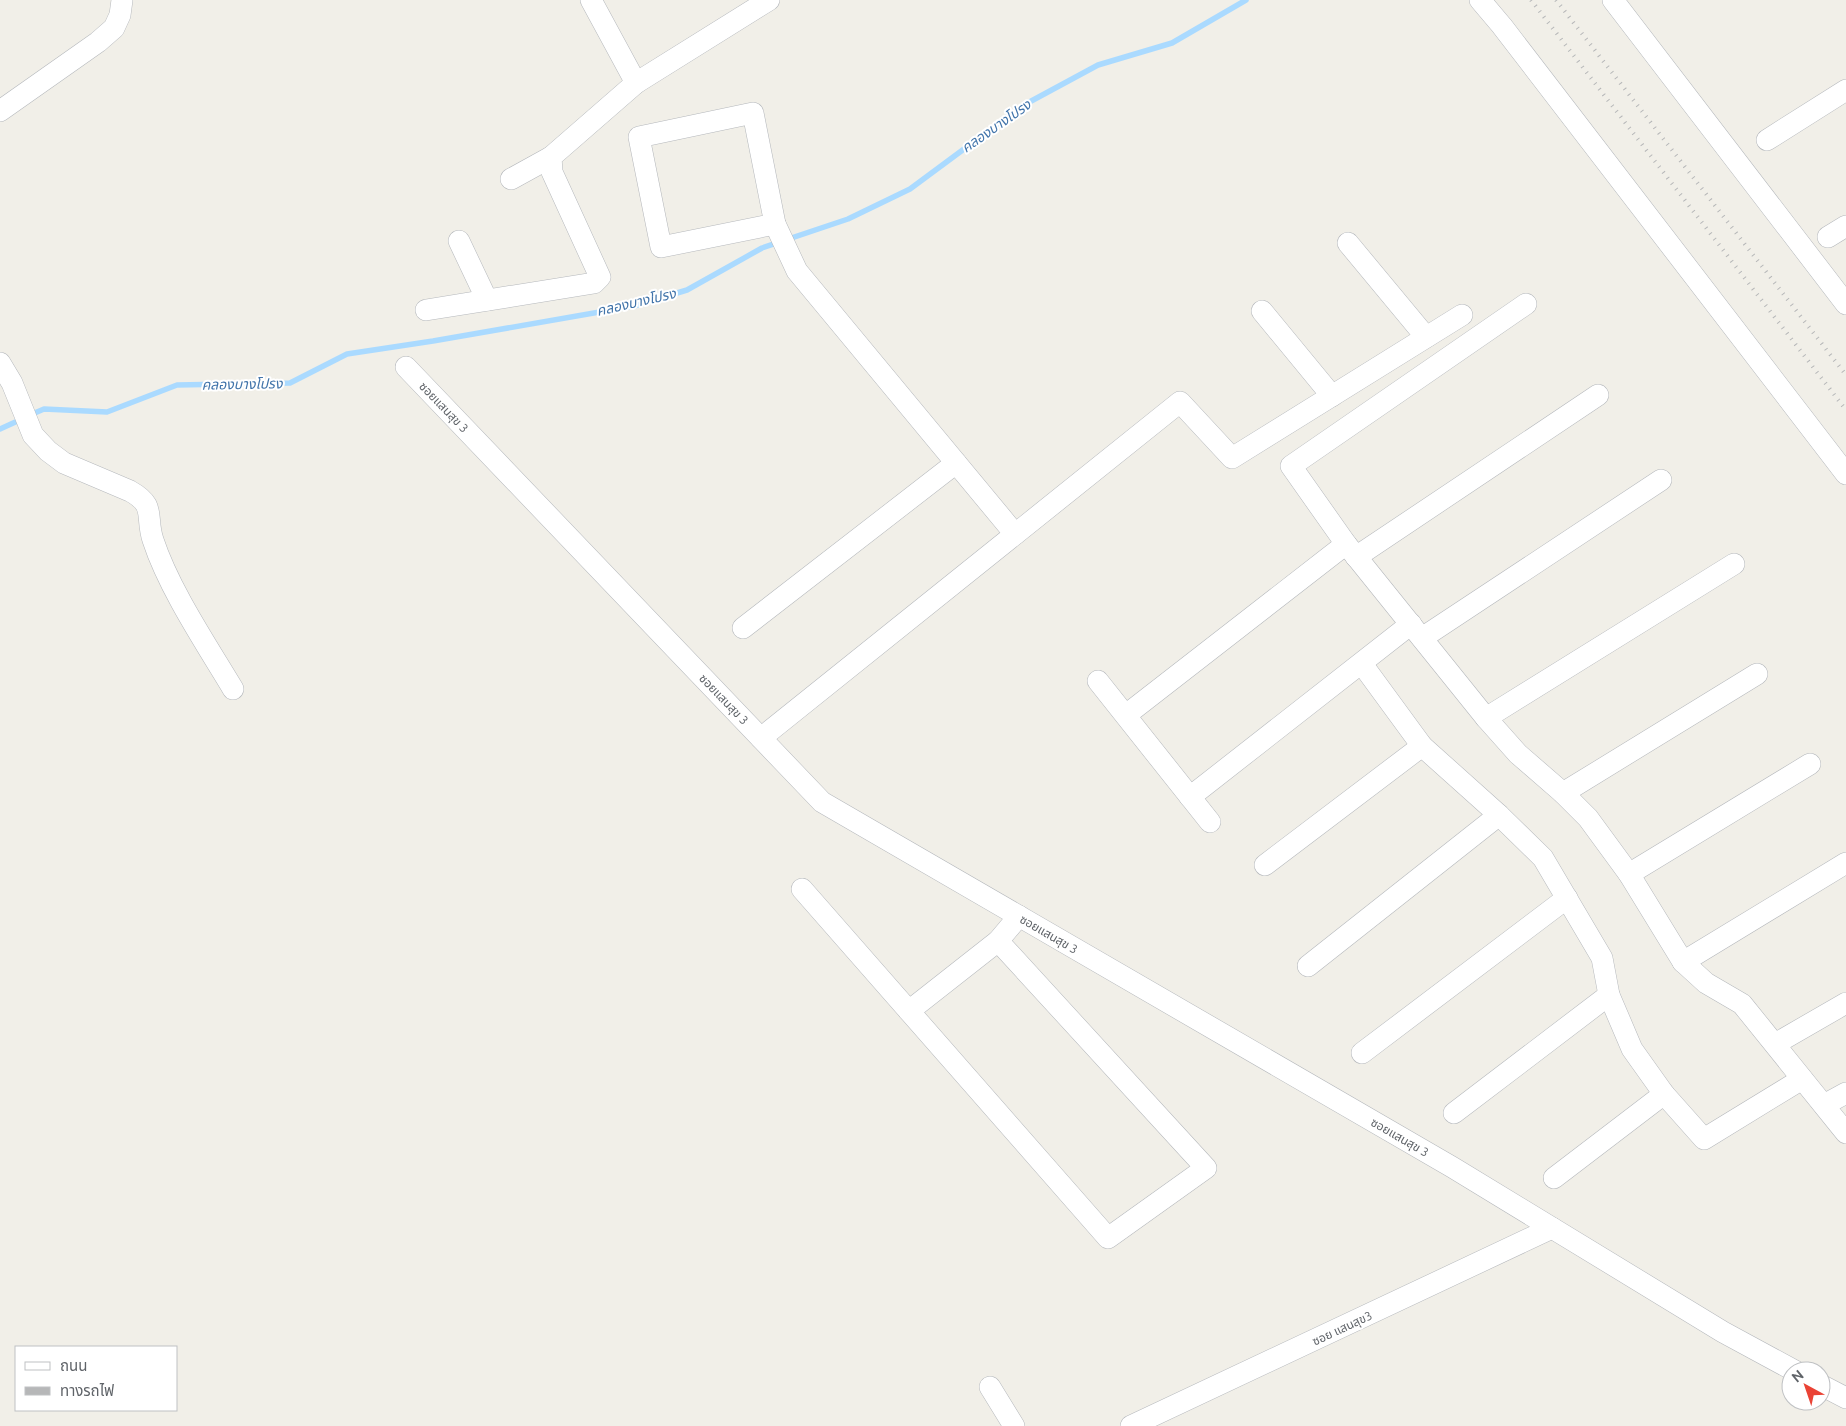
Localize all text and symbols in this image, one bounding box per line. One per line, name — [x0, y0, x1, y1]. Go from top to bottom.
water label: คลองบางโปรง — [958, 95, 1035, 156]
water label: คลองบางโปรง — [595, 285, 679, 319]
water label: คลองบางโปรง — [201, 375, 284, 393]
street label: ซอยแสนสุข 3 — [416, 379, 471, 435]
street label: ซอยแสนสุข 3 — [696, 671, 751, 727]
street label: ซอยแสนสุข 3 — [1017, 912, 1080, 957]
street label: ซอยแสนสุข 3 — [1368, 1115, 1431, 1160]
street label: ซอย แสนสุข3 — [1310, 1308, 1374, 1348]
legend — [15, 1346, 178, 1411]
text: ถนน — [60, 1357, 87, 1374]
north arrow — [1781, 1361, 1831, 1411]
text: N — [1788, 1367, 1807, 1386]
text: ทางรถไฟ — [60, 1382, 114, 1399]

